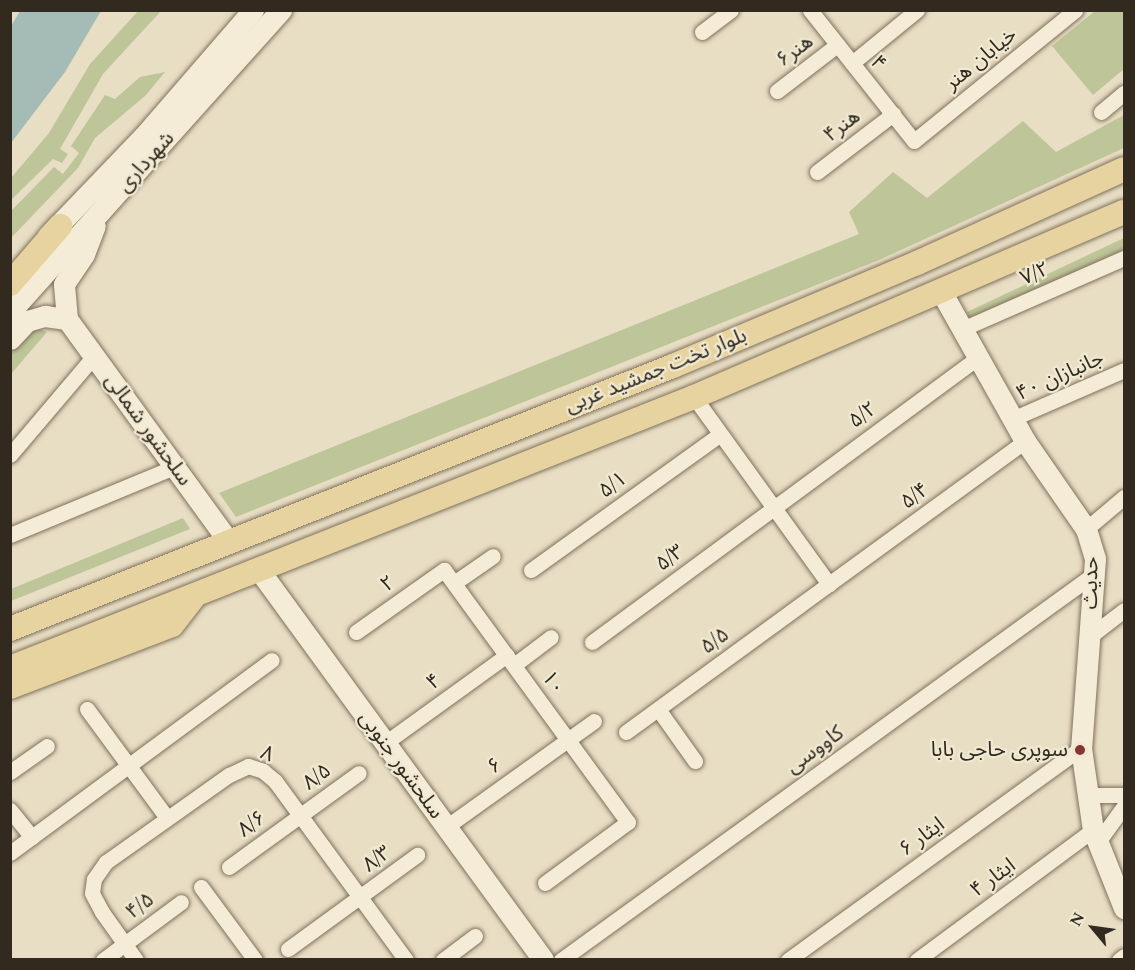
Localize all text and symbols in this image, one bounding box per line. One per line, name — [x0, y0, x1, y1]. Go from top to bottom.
street label: خیابان هنر — [940, 22, 1022, 96]
street label: هنر۶ — [772, 29, 818, 73]
street label: ۴ — [864, 50, 892, 76]
street label: هنر۴ — [819, 104, 865, 148]
street label: شهرداری — [112, 126, 180, 198]
street label: ۷/۲ — [1017, 257, 1053, 291]
street label: بلوار تخت جمشید غربی — [562, 323, 750, 419]
street label: ۴۰ جانبازان — [1012, 346, 1108, 406]
street label: سلحشور شمالی — [99, 369, 197, 491]
street label: ۵/۲ — [844, 396, 882, 434]
street label: ۵/۱ — [594, 466, 632, 504]
street label: ۵/۴ — [896, 477, 934, 515]
street label: ۵/۳ — [651, 539, 689, 577]
street label: حدیث — [1078, 556, 1104, 610]
street label: ۲ — [376, 570, 400, 598]
street label: ۵/۵ — [696, 622, 734, 660]
street label: ۱۰ — [536, 666, 570, 700]
street label: ۴ — [422, 668, 446, 696]
street label: سلحشور جنوبی — [353, 706, 449, 824]
street label: کاووسی — [781, 721, 849, 779]
place label: سوپری حاجی بابا — [931, 737, 1068, 763]
street label: ۸ — [257, 740, 277, 768]
marker: سوپری حاجی بابا — [1073, 743, 1087, 757]
street label: ۶ — [483, 752, 507, 780]
street label: ۸/۵ — [298, 758, 336, 796]
street label: ۸/۶ — [233, 805, 271, 843]
street label: ایثار ۶ — [894, 812, 950, 862]
street label: ۸/۳ — [358, 840, 396, 878]
street label: ایثار ۴ — [965, 853, 1021, 903]
street label: ۴/۵ — [121, 887, 159, 925]
north arrow — [1063, 898, 1123, 958]
text: N — [1064, 908, 1091, 931]

